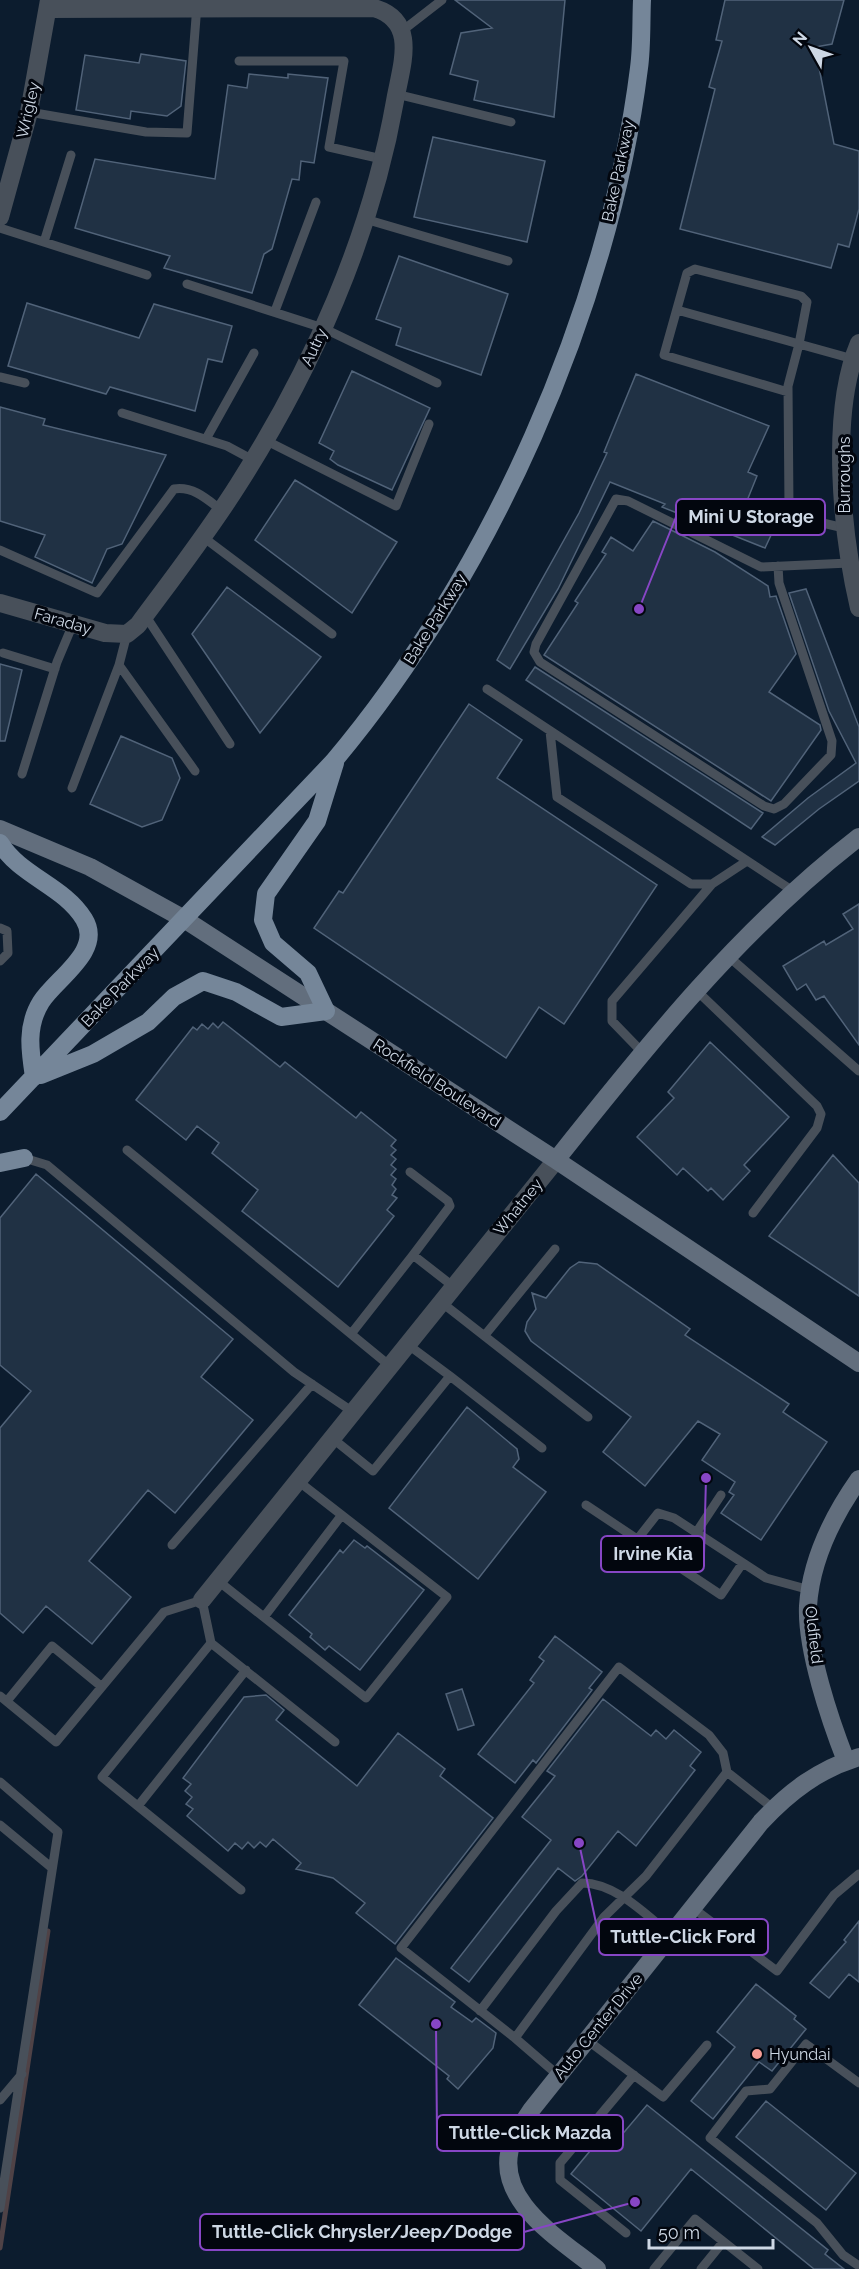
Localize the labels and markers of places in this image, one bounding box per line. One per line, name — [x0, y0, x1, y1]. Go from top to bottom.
callout: Mini U Storage — [676, 499, 825, 535]
callout: Irvine Kia — [601, 1536, 704, 1572]
callout: Tuttle-Click Ford — [599, 1919, 768, 1955]
place label: Hyundai — [769, 2045, 830, 2064]
marker: Hyundai — [750, 2047, 764, 2061]
callout: Tuttle-Click Mazda — [437, 2115, 623, 2151]
callout: Tuttle-Click Chrysler/Jeep/Dodge — [200, 2214, 524, 2250]

